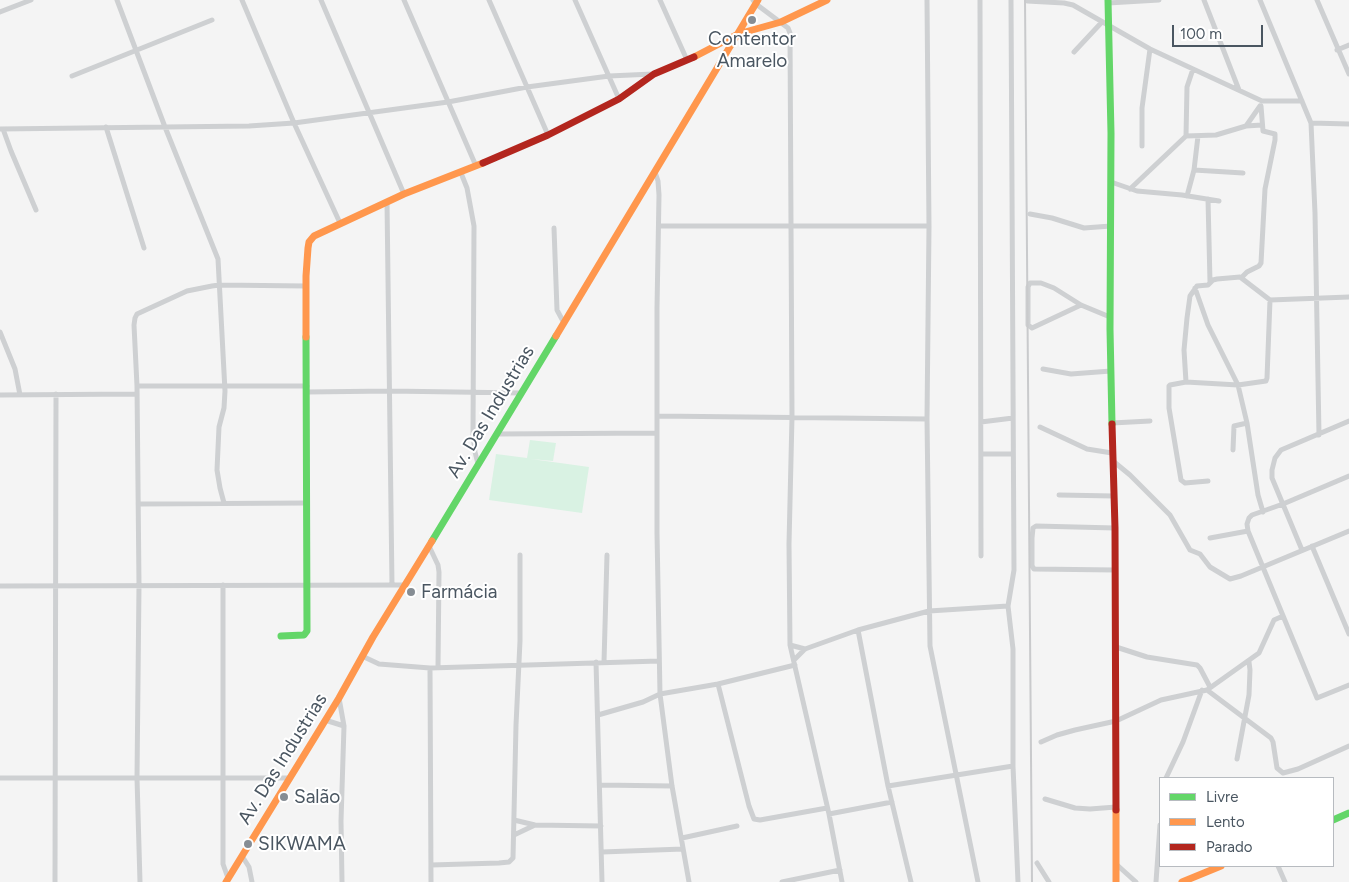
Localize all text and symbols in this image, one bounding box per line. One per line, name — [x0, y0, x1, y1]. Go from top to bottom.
marker: Contentor Amarelo — [746, 14, 758, 26]
scale bar — [1174, 15, 1265, 47]
text: 100 m — [1180, 25, 1222, 43]
place label: Contentor Amarelo — [708, 28, 796, 72]
street label: Av. Das Industrias — [443, 342, 539, 482]
place label: Farmácia — [421, 581, 498, 603]
marker: Farmácia — [405, 586, 417, 598]
street label: Av. Das Industrias — [233, 689, 333, 829]
legend — [1159, 777, 1334, 867]
place label: Salão — [294, 786, 340, 808]
text: Livre — [1206, 788, 1238, 806]
marker: Salão — [278, 791, 290, 803]
text: Lento — [1206, 813, 1245, 831]
place label: SIKWAMA — [258, 833, 346, 855]
marker: SIKWAMA — [242, 838, 254, 850]
text: Parado — [1206, 838, 1252, 856]

